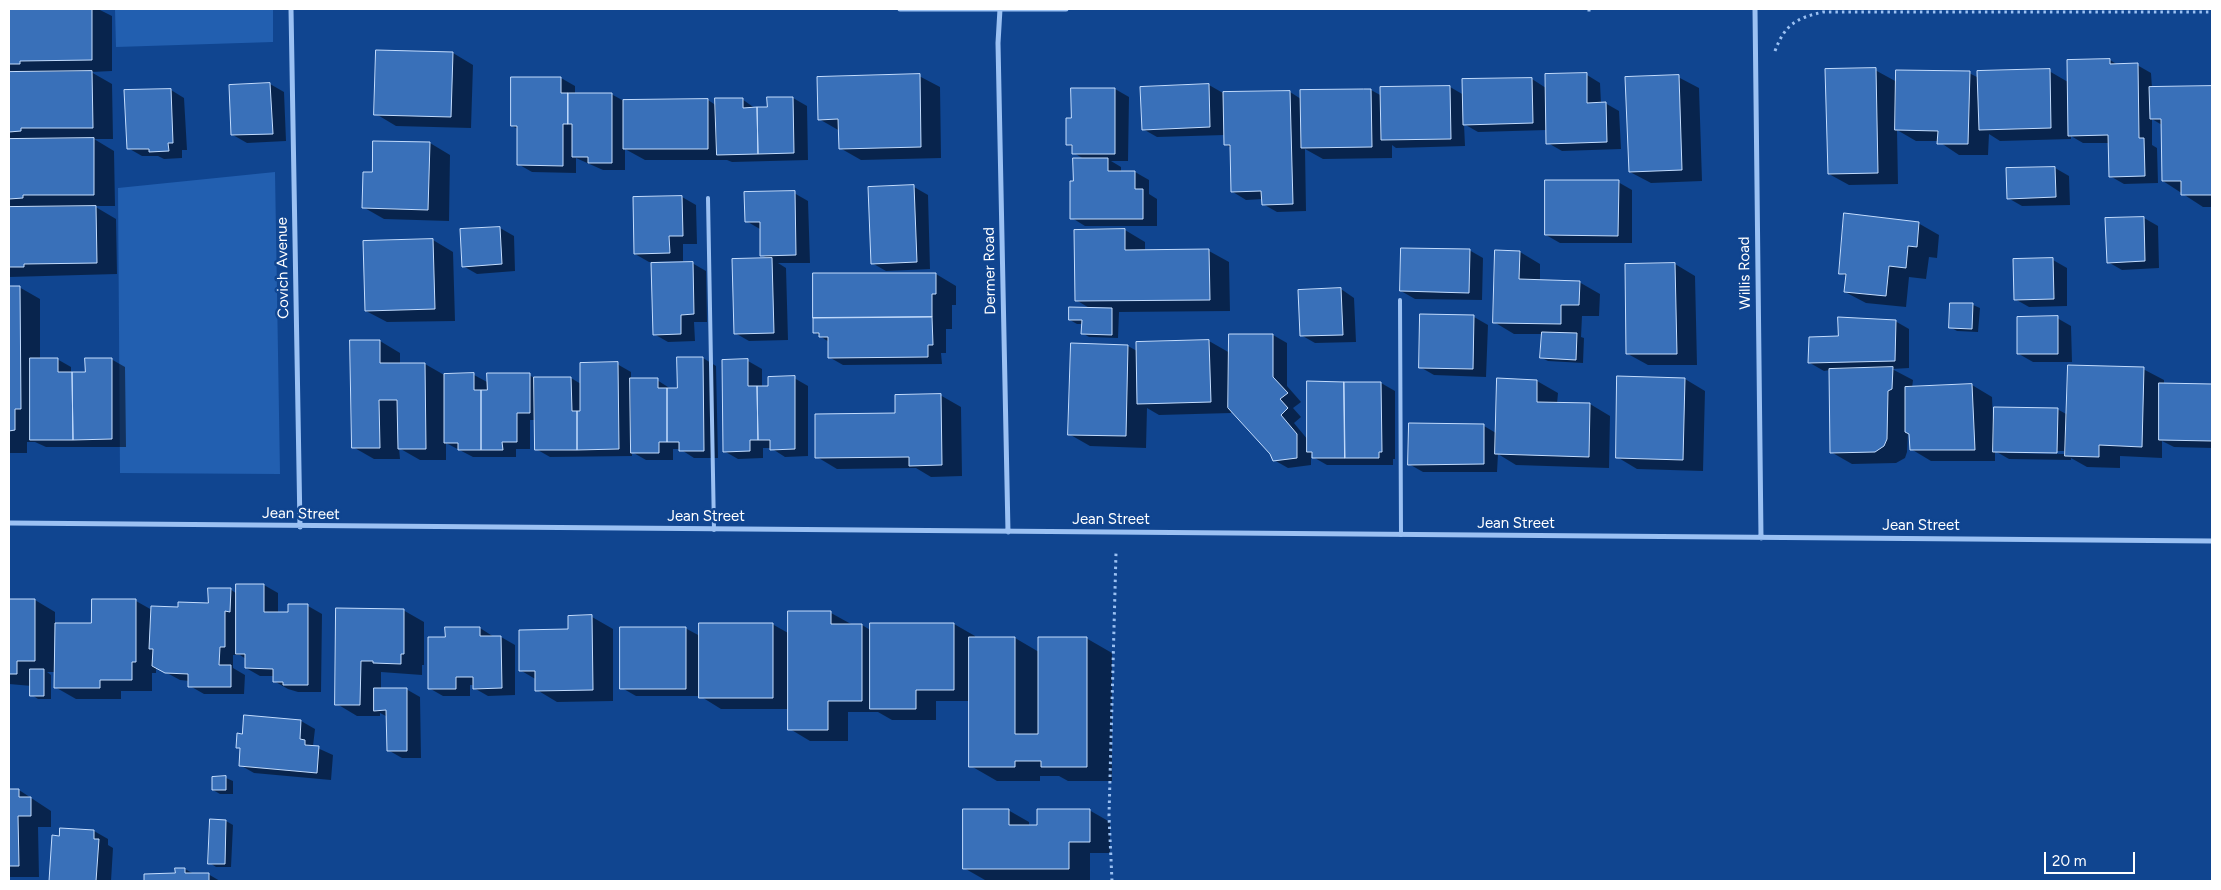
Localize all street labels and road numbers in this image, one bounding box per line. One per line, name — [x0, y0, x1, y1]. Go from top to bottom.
street label: Covich Avenue — [273, 217, 293, 319]
street label: Dermer Road — [980, 227, 1000, 315]
street label: Willis Road — [1735, 236, 1755, 310]
street label: Jean Street — [262, 504, 340, 524]
street label: Jean Street — [667, 508, 745, 526]
street label: Jean Street — [1072, 511, 1150, 529]
street label: Jean Street — [1477, 515, 1555, 533]
street label: Jean Street — [1882, 517, 1960, 535]

